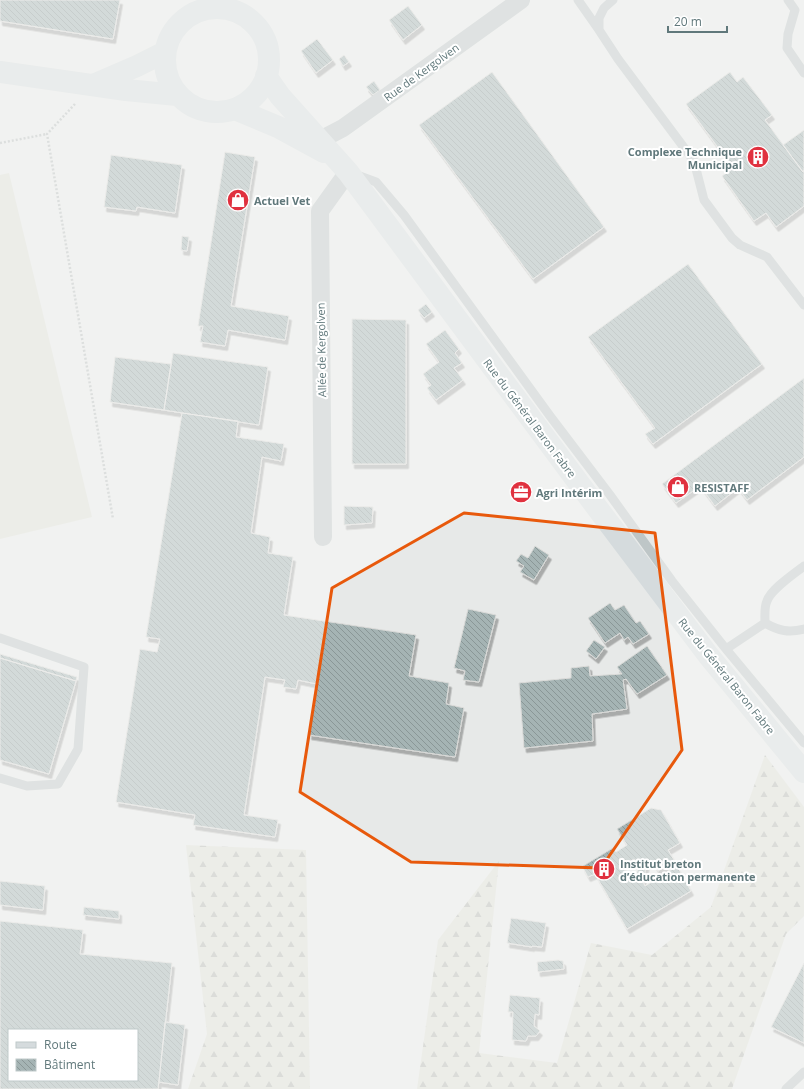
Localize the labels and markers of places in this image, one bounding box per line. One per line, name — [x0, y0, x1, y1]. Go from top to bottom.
place label: Complexe Technique Municipal — [628, 144, 742, 172]
building icon: Complexe Technique Municipal — [745, 144, 771, 170]
shop icon: Actuel Vet — [225, 187, 251, 213]
place label: Actuel Vet — [254, 193, 311, 208]
shop icon: RESISTAFF — [665, 474, 691, 500]
office icon: Agri Intérim — [508, 479, 534, 505]
place label: RESISTAFF — [694, 480, 749, 495]
place label: Agri Intérim — [536, 485, 602, 500]
building icon: Institut breton d’éducation permanente — [591, 856, 617, 882]
place label: Institut breton d’éducation permanente — [620, 856, 756, 884]

